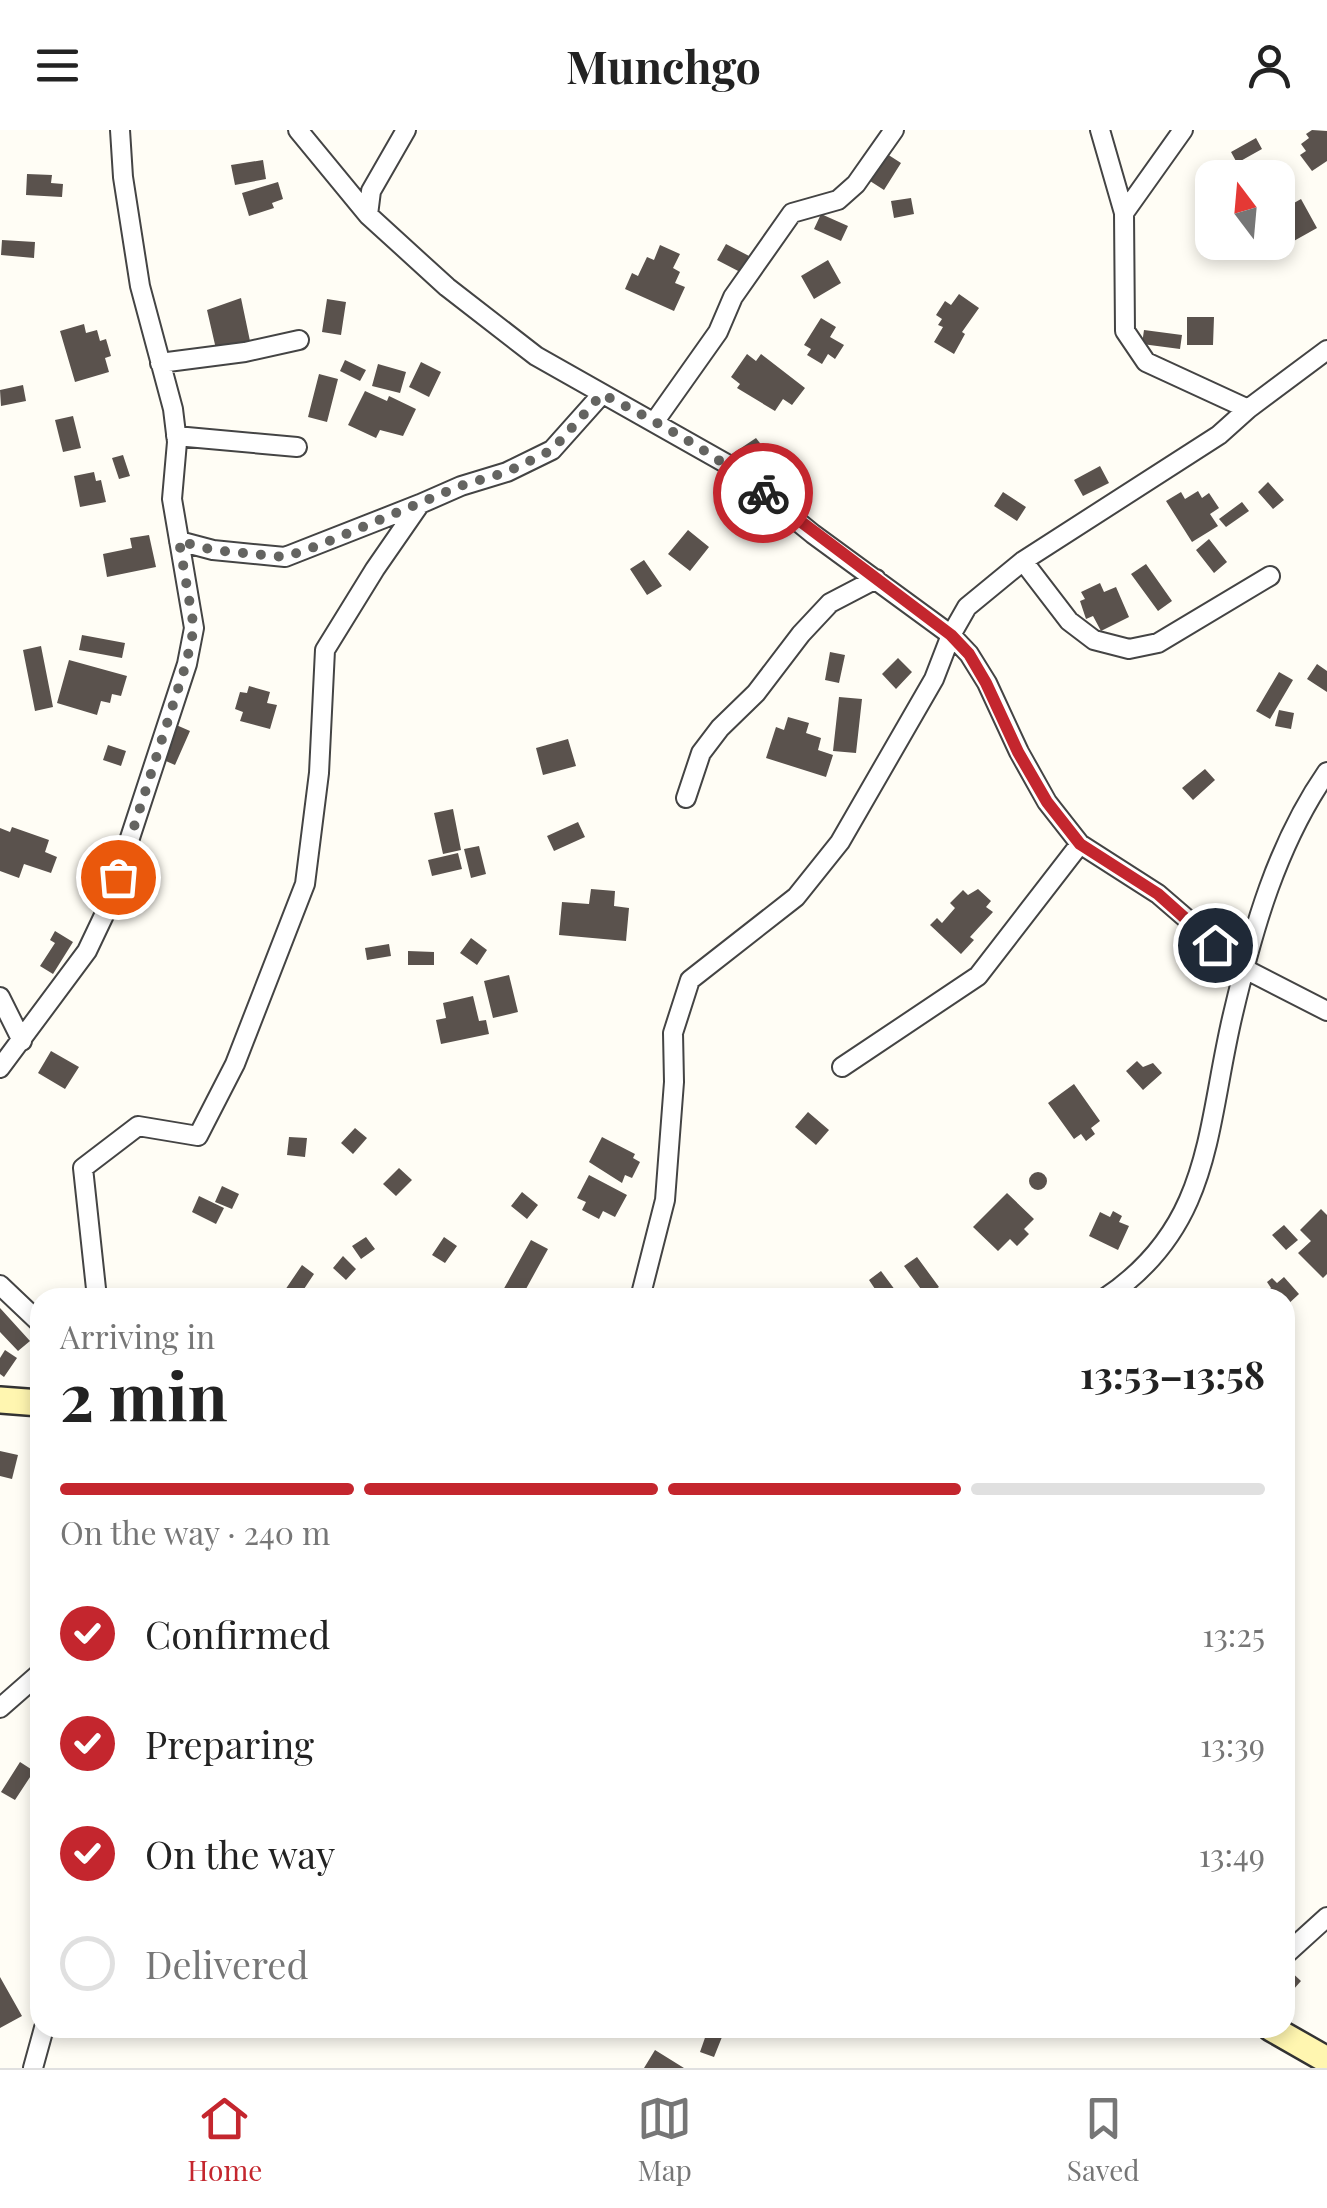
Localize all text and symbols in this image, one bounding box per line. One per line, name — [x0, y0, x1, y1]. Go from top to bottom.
text: Munchgo — [566, 35, 761, 95]
icon: menu — [30, 38, 85, 93]
icon: person — [1242, 38, 1297, 93]
north arrow — [1195, 160, 1295, 260]
map controls — [1195, 160, 1295, 260]
courier — [713, 443, 813, 543]
icon: bike — [736, 466, 791, 521]
pin — [76, 835, 161, 920]
icon: bag — [91, 850, 146, 905]
pin — [1173, 903, 1258, 988]
icon: home — [1188, 918, 1243, 973]
text: Arriving in — [60, 1314, 215, 1357]
text: 13:53–13:58 — [1080, 1348, 1265, 1399]
text: 2 min — [60, 1351, 228, 1437]
text: On the way · 240 m — [60, 1510, 330, 1553]
icon: check — [60, 1606, 115, 1661]
text: Confirmed — [145, 1608, 330, 1659]
text: 13:25 — [1202, 1612, 1265, 1655]
icon: check — [60, 1716, 115, 1771]
text: Preparing — [145, 1718, 314, 1769]
text: 13:39 — [1200, 1722, 1265, 1765]
icon: check — [60, 1826, 115, 1881]
text: On the way — [145, 1828, 335, 1879]
text: 13:49 — [1199, 1832, 1265, 1875]
text: Delivered — [145, 1938, 309, 1989]
tab: Home — [187, 2091, 262, 2188]
tab: Map — [637, 2091, 692, 2188]
tab: Saved — [1067, 2091, 1140, 2188]

